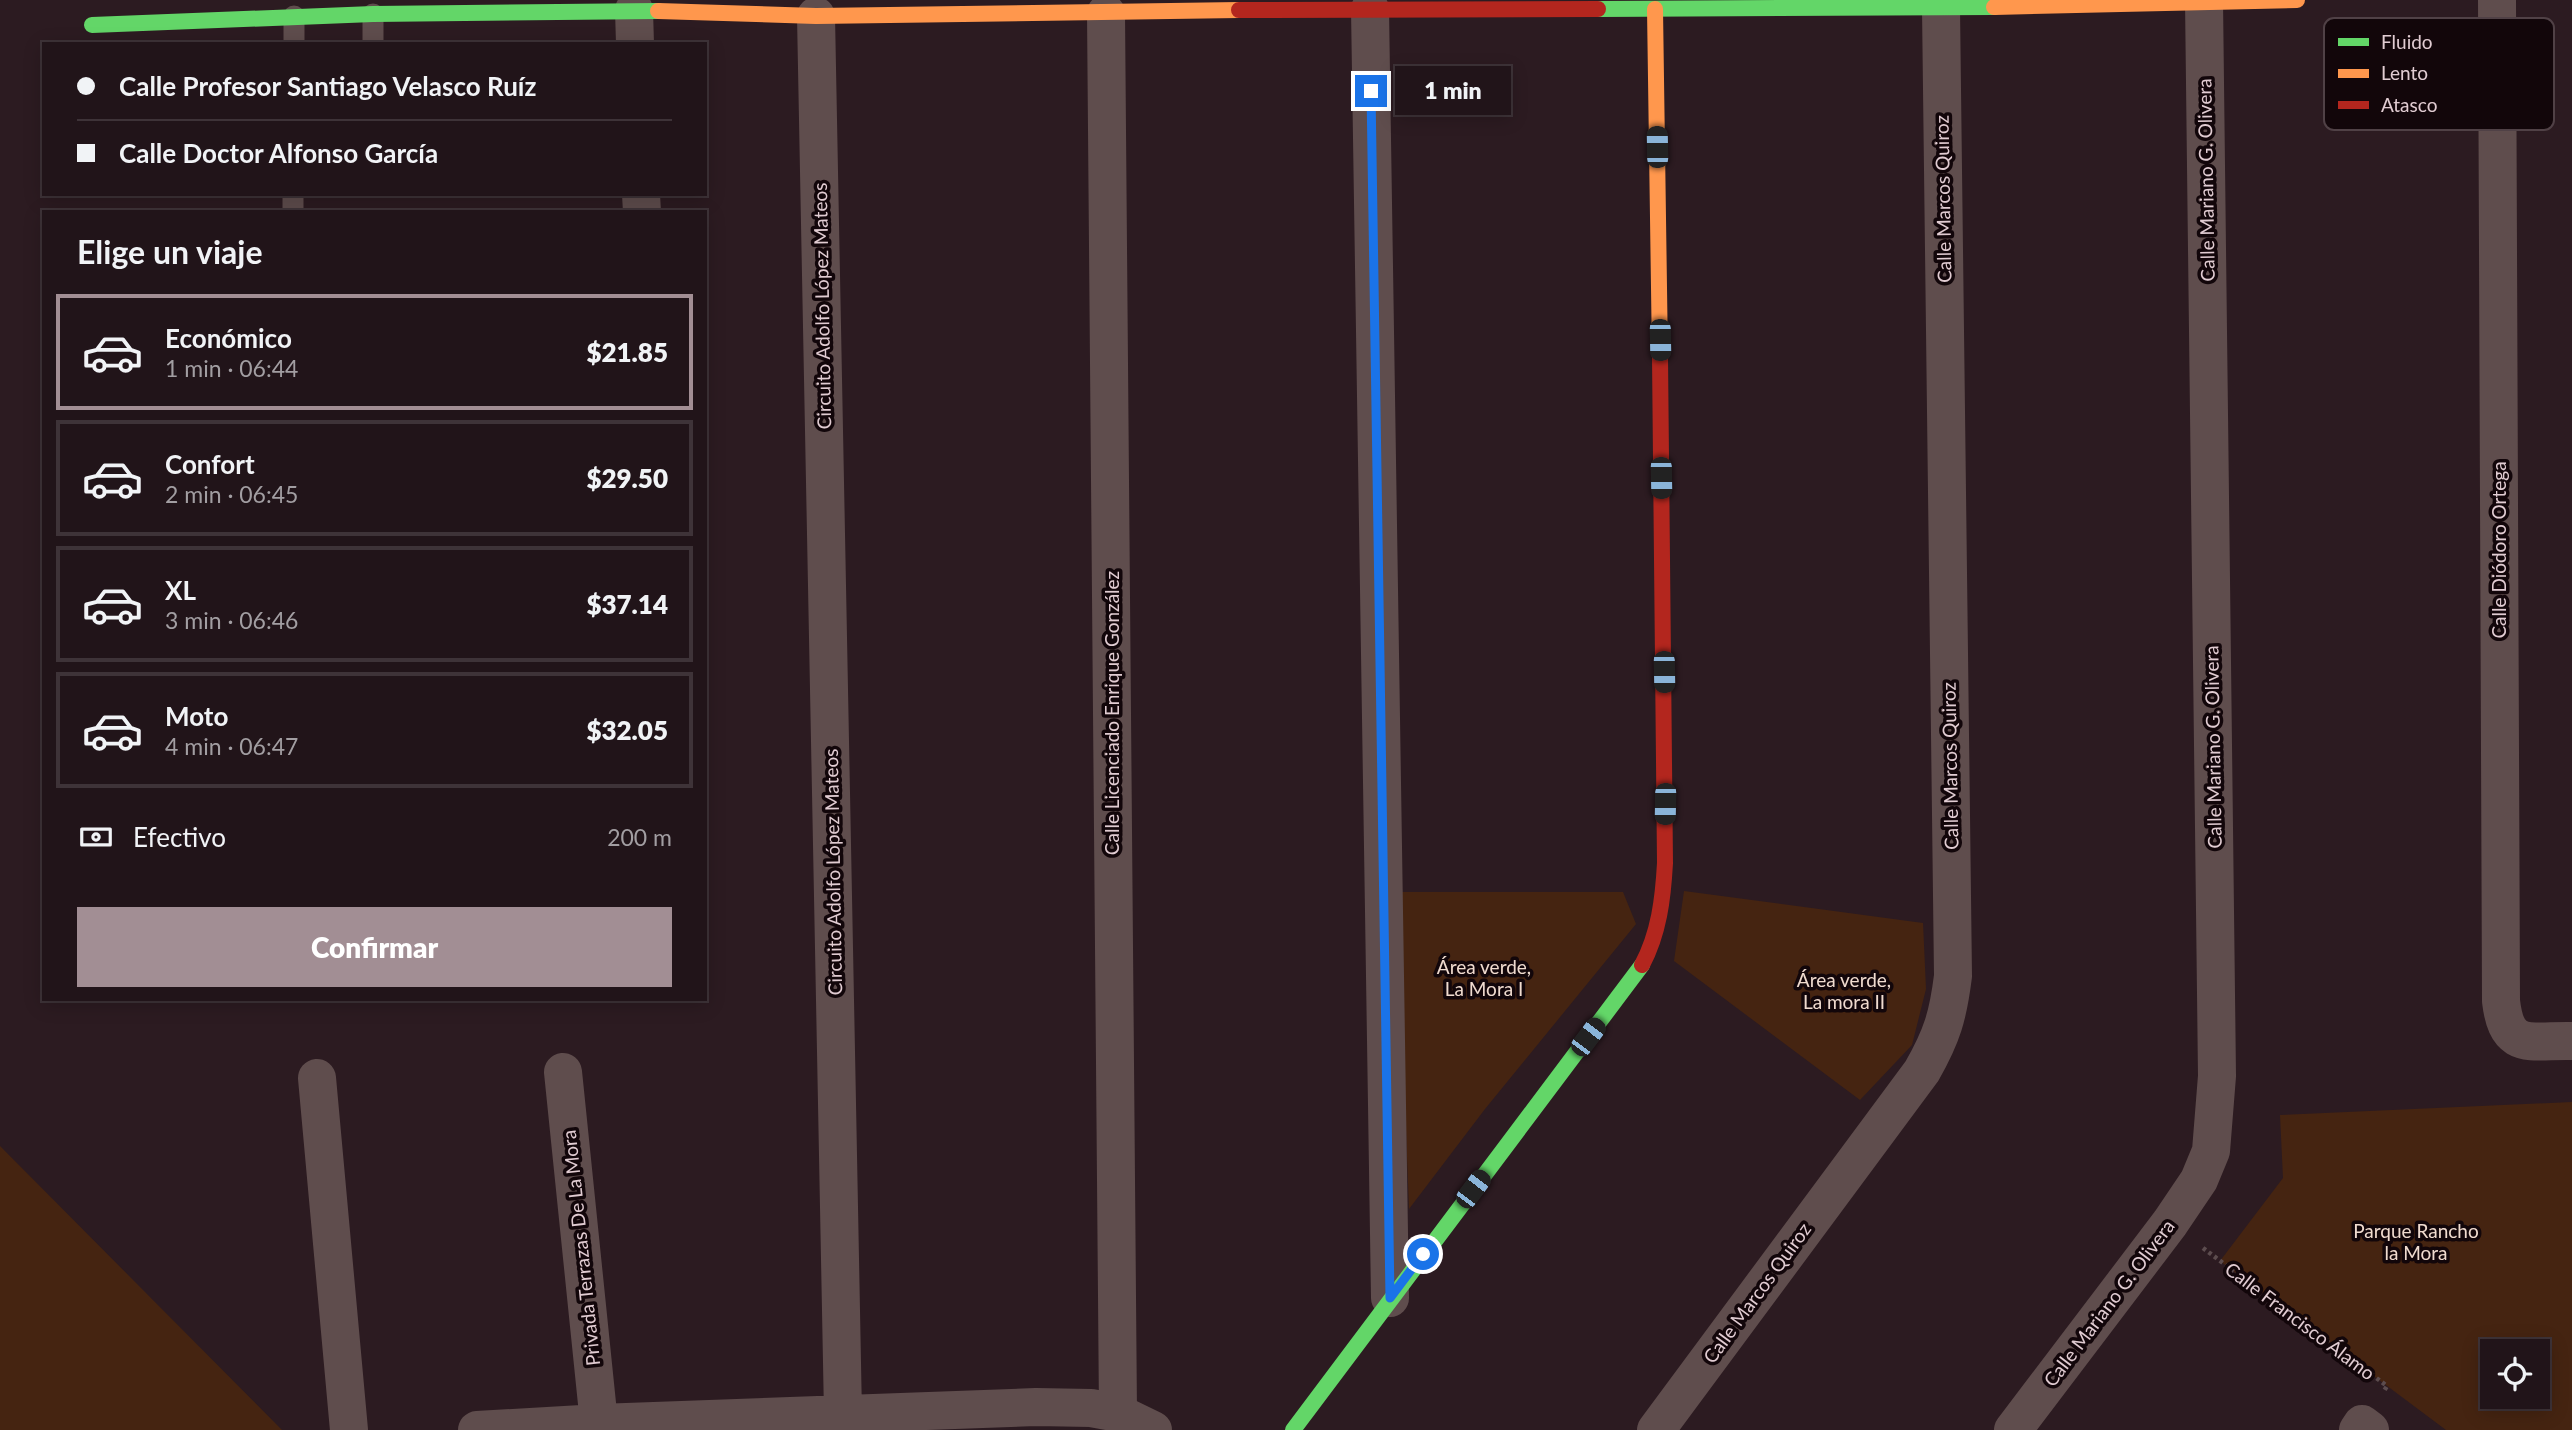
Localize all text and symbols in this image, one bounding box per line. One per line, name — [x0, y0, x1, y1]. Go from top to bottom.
legend — [2324, 18, 2554, 130]
text: Fluido — [2381, 30, 2433, 53]
text: Lento — [2381, 61, 2428, 84]
callout: 1 min — [1396, 66, 1511, 116]
text: Calle Profesor Santiago Velasco Ruíz — [119, 70, 536, 102]
route end — [1355, 75, 1387, 107]
text: 1 min — [1424, 76, 1482, 104]
street label: Calle Mariano G. Olivera — [2192, 78, 2219, 282]
text: Atasco — [2381, 93, 2437, 116]
street label: Calle Marcos Quiroz — [1930, 115, 1955, 283]
car — [1647, 126, 1668, 168]
text: Calle Doctor Alfonso García — [119, 137, 438, 169]
street label: Circuito Adolfo López Mateos — [808, 182, 835, 430]
text: Elige un viaje — [77, 232, 262, 271]
car — [1650, 319, 1671, 361]
icon: car — [81, 321, 144, 384]
text: Económico — [165, 322, 292, 354]
text: $21.85 — [586, 336, 668, 368]
text: 1 min · 06:44 — [165, 354, 298, 382]
icon: car — [81, 447, 144, 510]
text: Confort — [165, 448, 255, 480]
car — [1651, 457, 1672, 499]
street label: Calle Diódoro Ortega — [2487, 461, 2510, 639]
text: $29.50 — [586, 462, 668, 494]
text: 2 min · 06:45 — [165, 480, 298, 508]
street label: Calle Licenciado Enrique González — [1100, 571, 1123, 855]
icon: car — [81, 573, 144, 636]
text: XL — [165, 574, 196, 606]
text: $37.14 — [586, 588, 668, 620]
text: 3 min · 06:46 — [165, 606, 298, 634]
street label: Calle Mariano G. Olivera — [2199, 645, 2226, 849]
car — [1654, 651, 1675, 693]
street label: Calle Marcos Quiroz — [1937, 682, 1962, 850]
icon: car — [81, 699, 144, 762]
text: Moto — [165, 700, 228, 732]
text: $32.05 — [586, 714, 668, 746]
text: 4 min · 06:47 — [165, 732, 298, 760]
street label: Circuito Adolfo López Mateos — [819, 748, 846, 996]
car — [1655, 783, 1676, 825]
icon: cash — [77, 818, 115, 856]
text: Efectivo — [133, 821, 226, 853]
text: 200 m — [607, 823, 672, 851]
button: Confirmar — [77, 907, 672, 987]
park label: Área verde, La Mora I — [1437, 955, 1531, 1000]
park label: Área verde, La mora II — [1797, 968, 1891, 1013]
car — [1567, 1014, 1610, 1060]
street label: Privada Terrazas De La Mora — [557, 1129, 604, 1367]
car — [1452, 1166, 1495, 1212]
street label: Calle Mariano G. Olivera — [2038, 1215, 2179, 1391]
street label: Calle Marcos Quiroz — [1698, 1218, 1815, 1367]
park label: Parque Rancho la Mora — [2353, 1219, 2479, 1264]
route start — [1407, 1238, 1439, 1270]
street label: Calle Francisco Álamo — [2221, 1257, 2380, 1384]
map controls — [2480, 1339, 2550, 1409]
button: locate — [2480, 1339, 2550, 1409]

